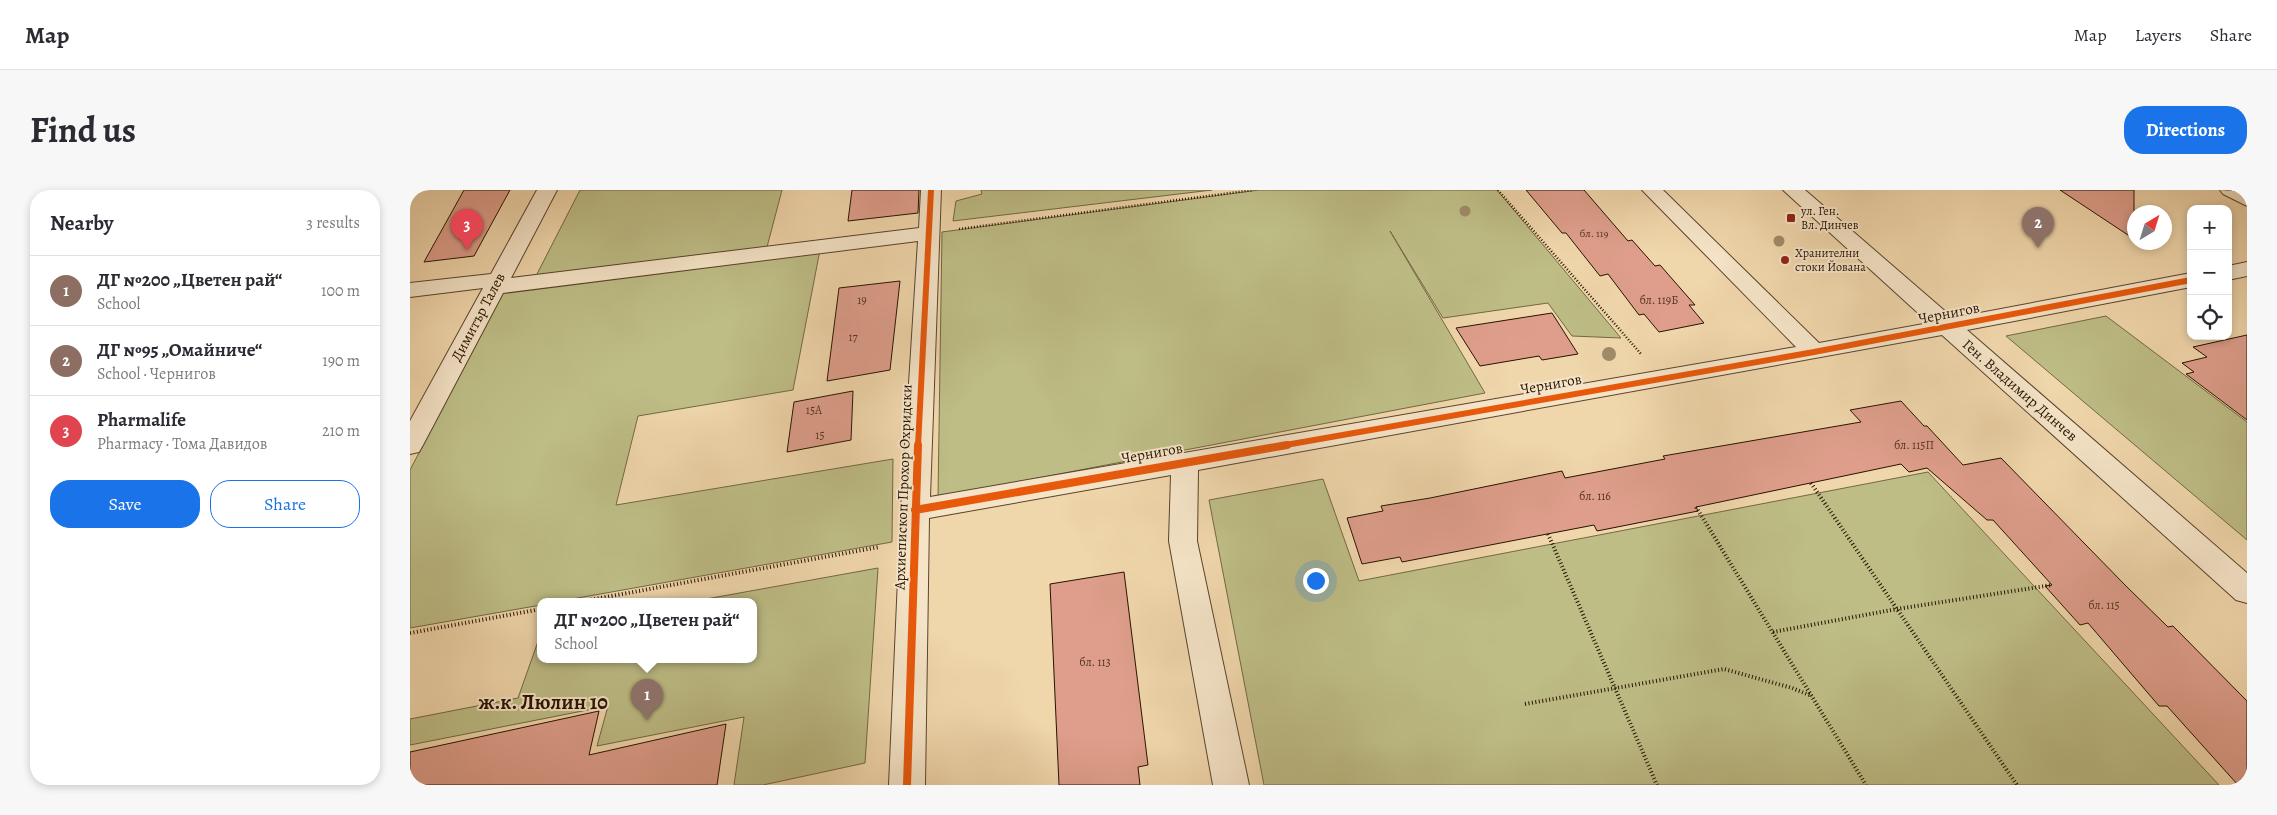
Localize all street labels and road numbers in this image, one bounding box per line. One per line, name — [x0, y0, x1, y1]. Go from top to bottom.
street label: Димитър Талев — [446, 269, 510, 365]
street label: Чернигов — [1917, 297, 1981, 329]
street label: Ген. Владимир Динчев — [1958, 334, 2082, 446]
street label: Чернигов — [1519, 369, 1583, 399]
street label: Архиепископ Прохор Охридски — [889, 384, 917, 591]
street label: Чернигов — [1120, 438, 1184, 468]

